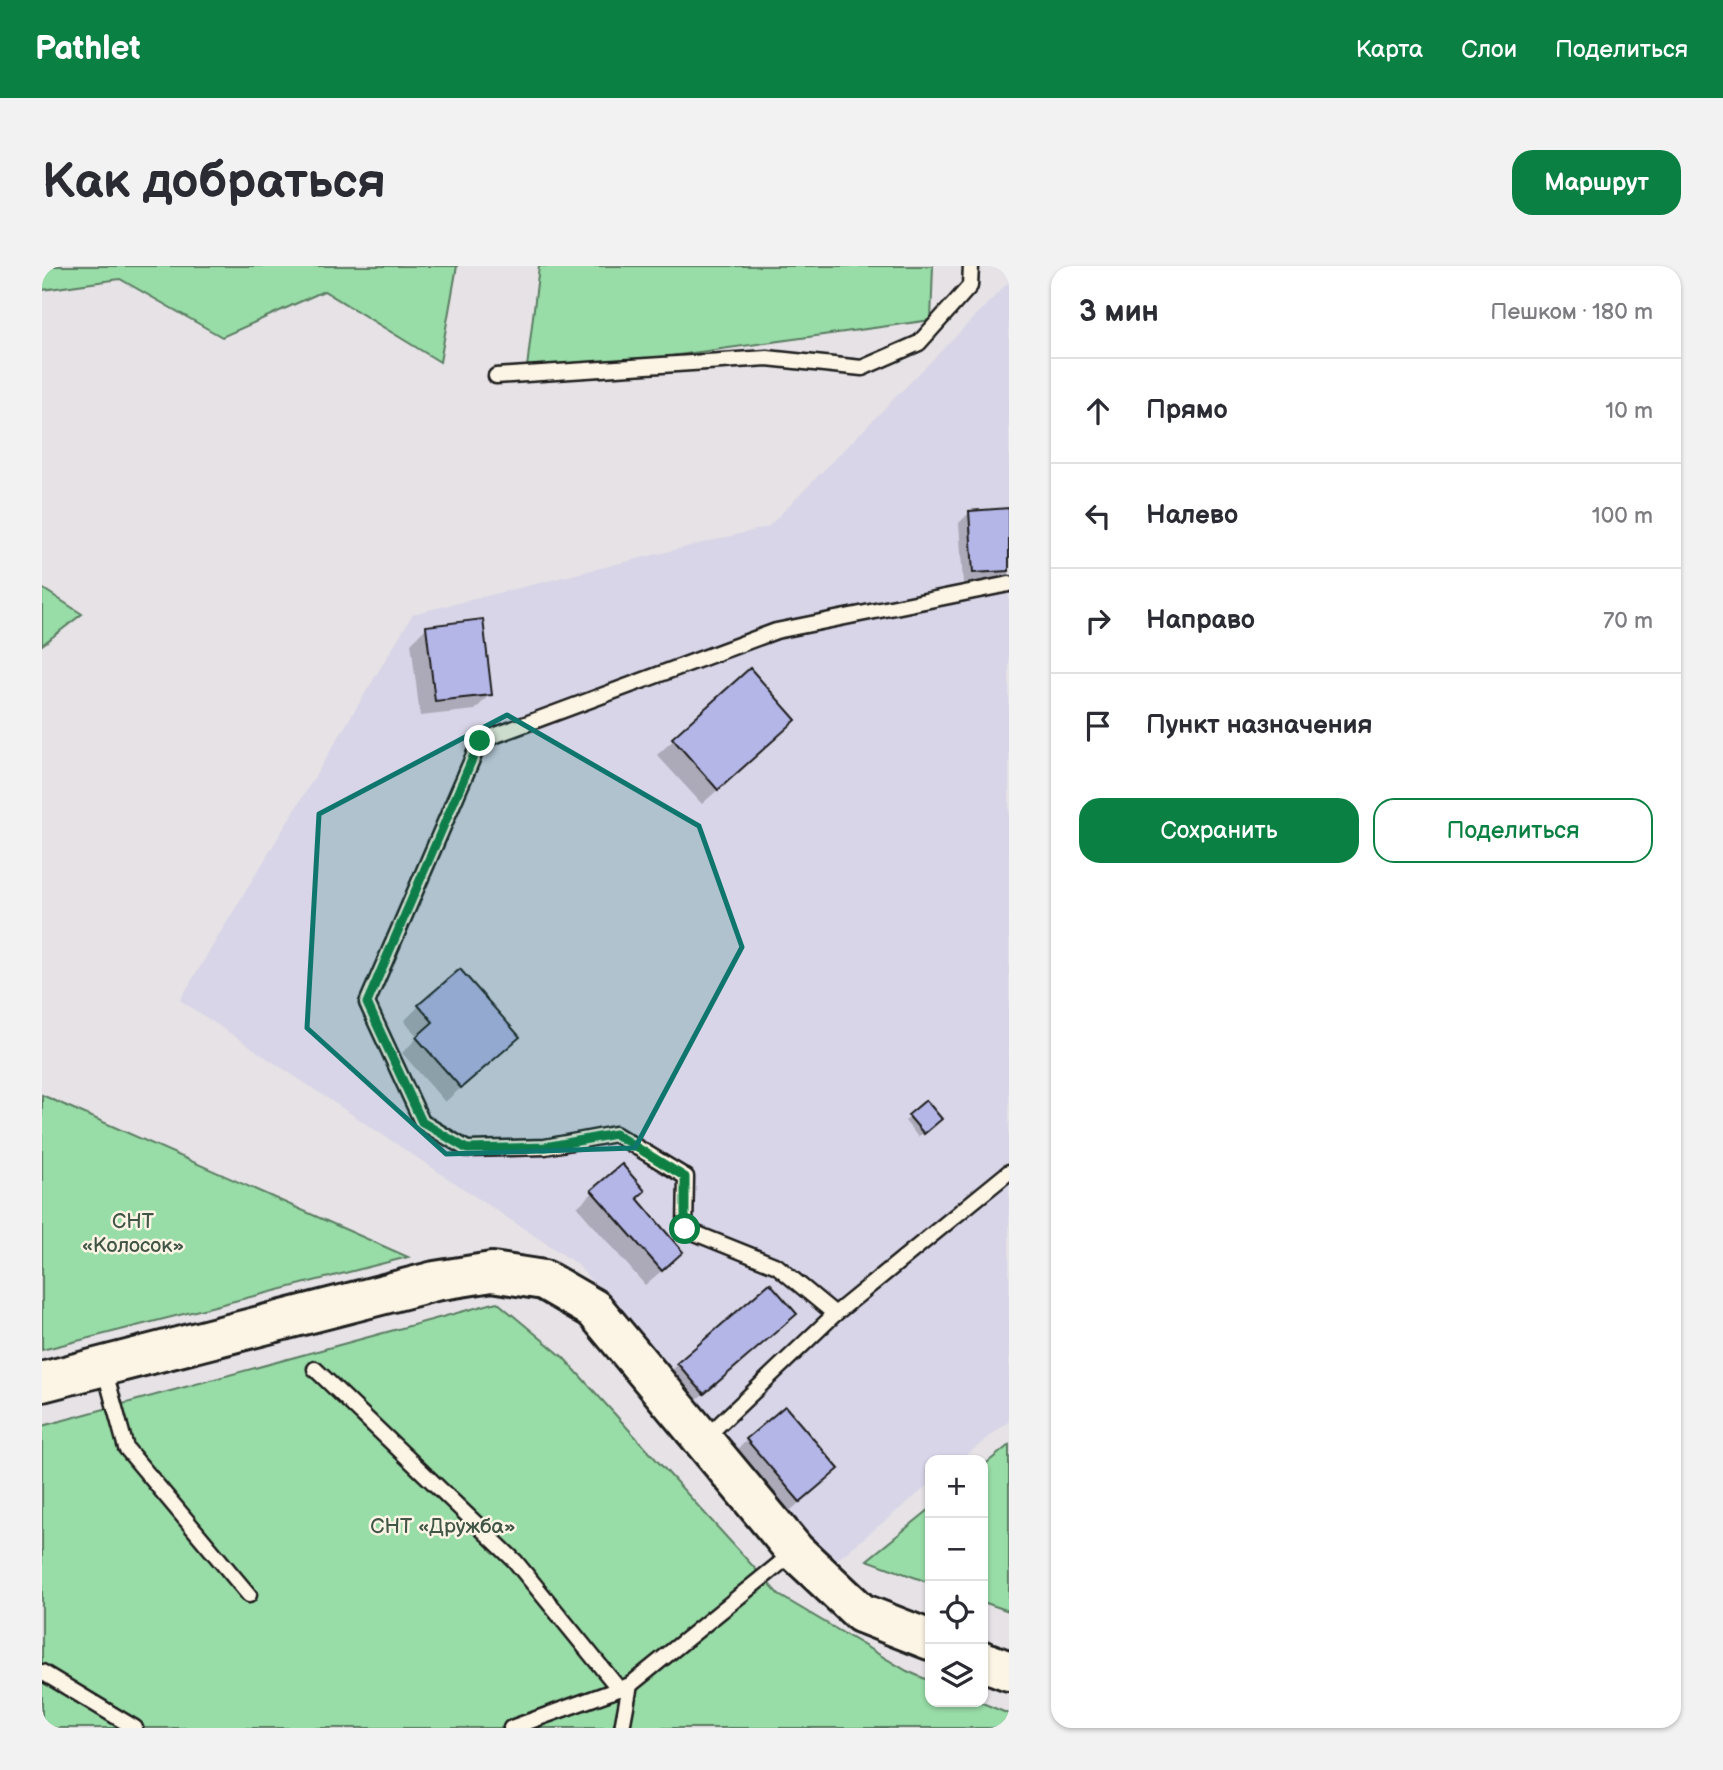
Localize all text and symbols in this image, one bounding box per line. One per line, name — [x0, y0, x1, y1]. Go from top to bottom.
text: Pathlet — [35, 29, 140, 69]
text: Карта — [1356, 35, 1423, 64]
text: Слои — [1461, 35, 1517, 64]
text: Поделиться — [1555, 35, 1688, 64]
button: Маршрут — [1512, 150, 1681, 215]
text: Как добраться — [42, 153, 386, 212]
text: 3 мин — [1079, 294, 1159, 330]
text: Пешком · 180 m — [1490, 298, 1653, 326]
icon: ahead — [1079, 392, 1117, 430]
text: Прямо — [1146, 395, 1228, 426]
text: 10 m — [1605, 397, 1653, 425]
icon: left — [1079, 497, 1117, 535]
text: Налево — [1146, 500, 1238, 531]
text: 100 m — [1592, 502, 1653, 530]
icon: right — [1079, 602, 1117, 640]
text: Направо — [1146, 605, 1255, 636]
text: 70 m — [1603, 607, 1653, 635]
icon: arrive — [1079, 707, 1117, 745]
text: Пункт назначения — [1146, 710, 1372, 741]
route end — [464, 725, 495, 756]
button: Сохранить — [1079, 798, 1359, 863]
button: Поделиться — [1373, 798, 1653, 863]
park label: СНТ «Колосок» — [82, 1209, 184, 1258]
route start — [669, 1213, 700, 1244]
map controls — [925, 1455, 988, 1707]
button: + — [925, 1455, 988, 1518]
park label: СНТ «Дружба» — [370, 1514, 516, 1539]
button: − — [925, 1518, 988, 1581]
button: locate — [925, 1581, 988, 1644]
button: layers — [925, 1644, 988, 1707]

